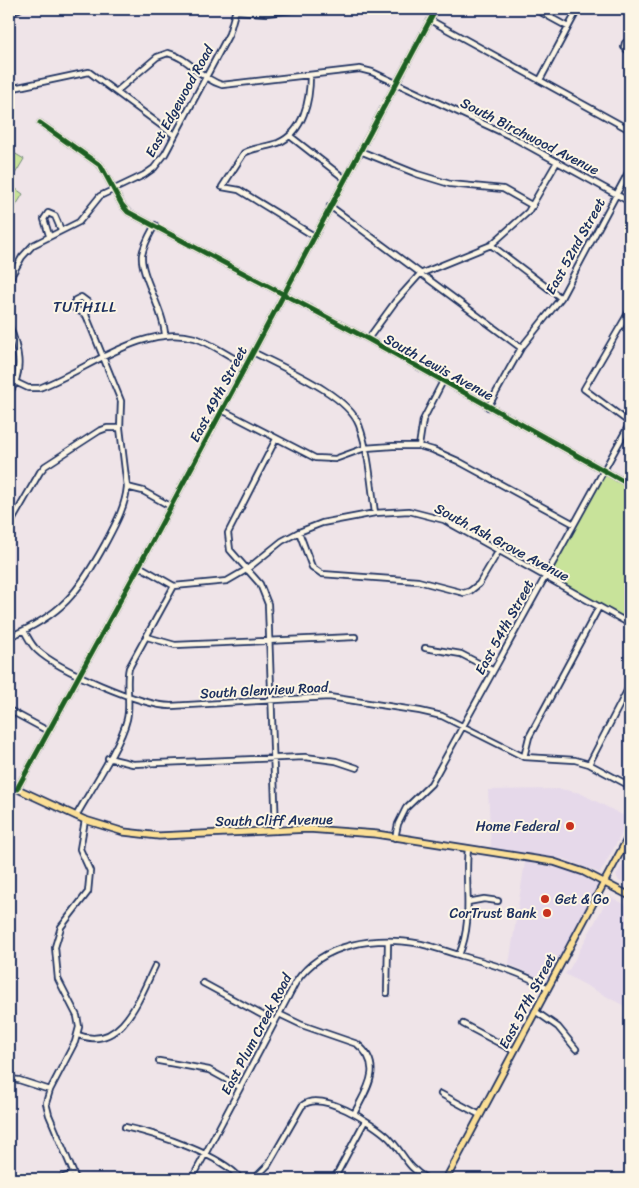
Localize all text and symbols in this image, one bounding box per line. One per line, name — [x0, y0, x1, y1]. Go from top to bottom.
street label: East Edgewood Road — [138, 39, 221, 162]
street label: South Birchwood Avenue — [456, 91, 604, 182]
street label: East 52nd Street — [538, 193, 612, 299]
district label: TUTHILL — [53, 294, 117, 320]
street label: South Lewis Avenue — [379, 327, 498, 408]
street label: East 49th Street — [182, 342, 254, 447]
street label: South Ash Grove Avenue — [430, 496, 574, 589]
street label: East 54th Street — [468, 575, 541, 680]
street label: South Glenview Road — [199, 675, 330, 706]
street label: South Cliff Avenue — [215, 807, 333, 834]
place label: Home Federal — [476, 814, 561, 839]
marker: Home Federal — [564, 820, 576, 832]
place label: Get & Go — [555, 887, 609, 912]
marker: Get & Go — [539, 893, 551, 905]
place label: CorTrust Bank — [450, 901, 537, 926]
marker: CorTrust Bank — [541, 907, 553, 919]
street label: East 57th Street — [492, 949, 563, 1054]
street label: East Plum Creek Road — [214, 967, 300, 1100]

